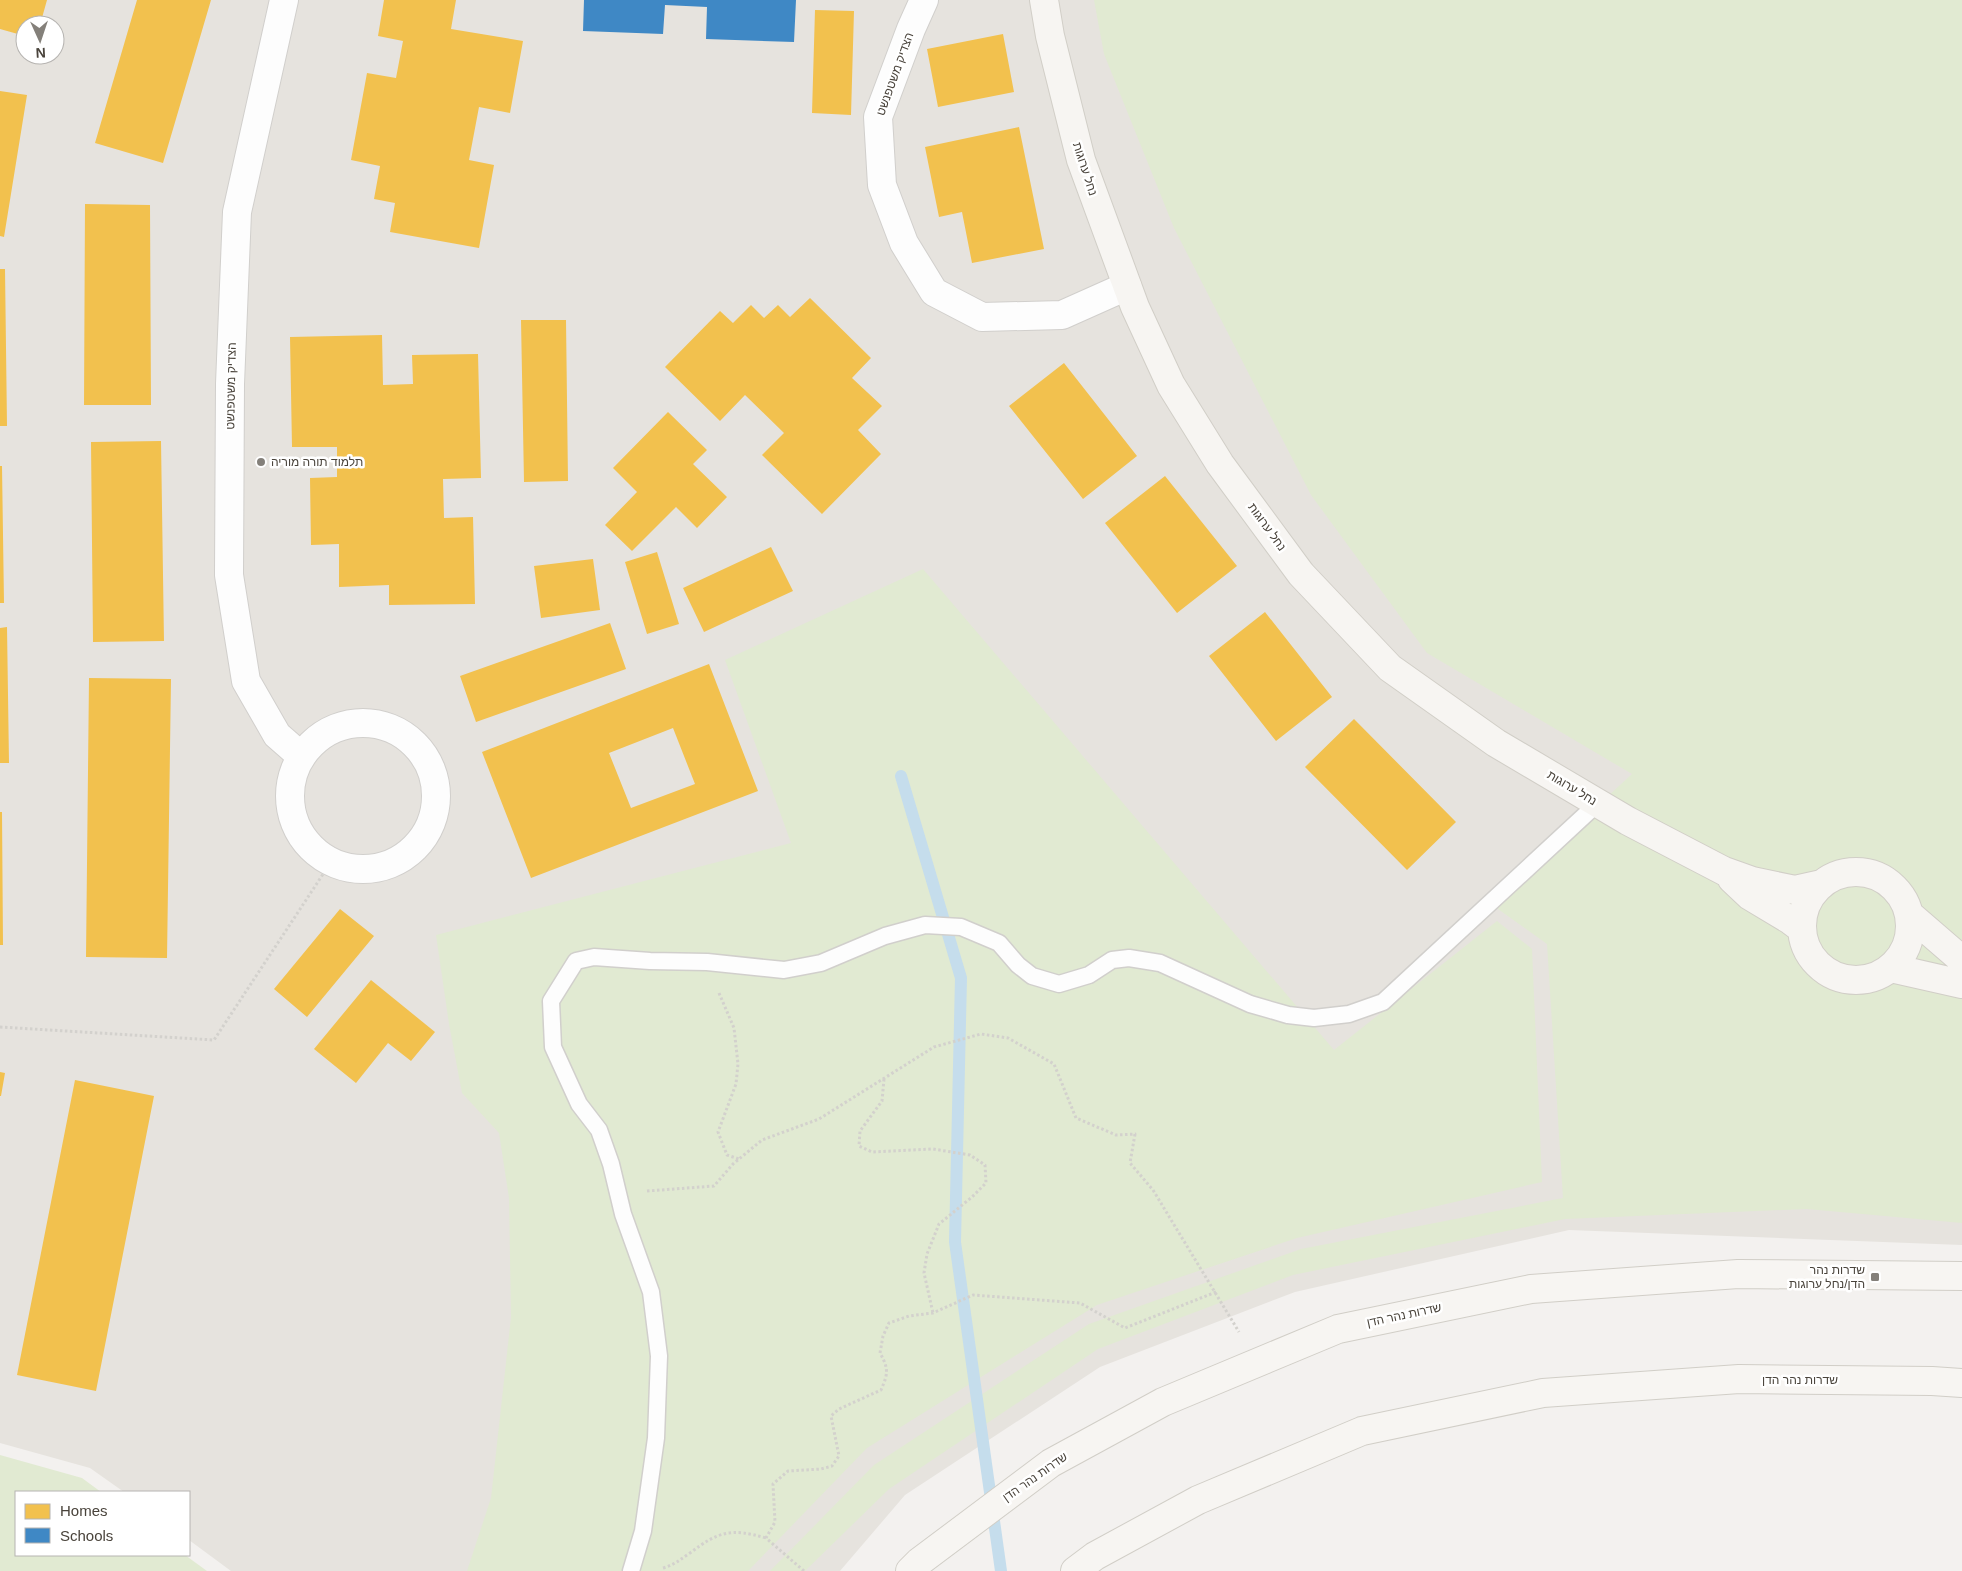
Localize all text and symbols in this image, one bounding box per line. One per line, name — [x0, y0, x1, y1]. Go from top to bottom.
north arrow — [15, 15, 65, 65]
street label: הצדיק משטפנשט — [873, 31, 917, 117]
text: N — [35, 45, 46, 61]
street label: נחל ערוגות — [1070, 141, 1100, 197]
street label: הצדיק משטפנשט — [223, 342, 239, 430]
place label: תלמוד תורה מוריה — [271, 455, 363, 469]
marker: תלמוד תורה מוריה — [255, 456, 267, 468]
street label: נחל ערוגות — [1245, 501, 1289, 553]
street label: נחל ערוגות — [1545, 768, 1599, 808]
place label: שדרות נהר הדן/נחל ערוגות — [1789, 1263, 1865, 1291]
marker: שדרות נהר הדן/נחל ערוגות — [1869, 1271, 1881, 1283]
street label: שדרות נהר הדן — [1365, 1300, 1443, 1330]
street label: שדרות נהר הדן — [1762, 1373, 1838, 1387]
street label: שדרות נהר הדן — [1000, 1449, 1070, 1505]
legend — [15, 1491, 190, 1556]
text: Homes — [60, 1502, 108, 1519]
text: Schools — [60, 1527, 113, 1544]

